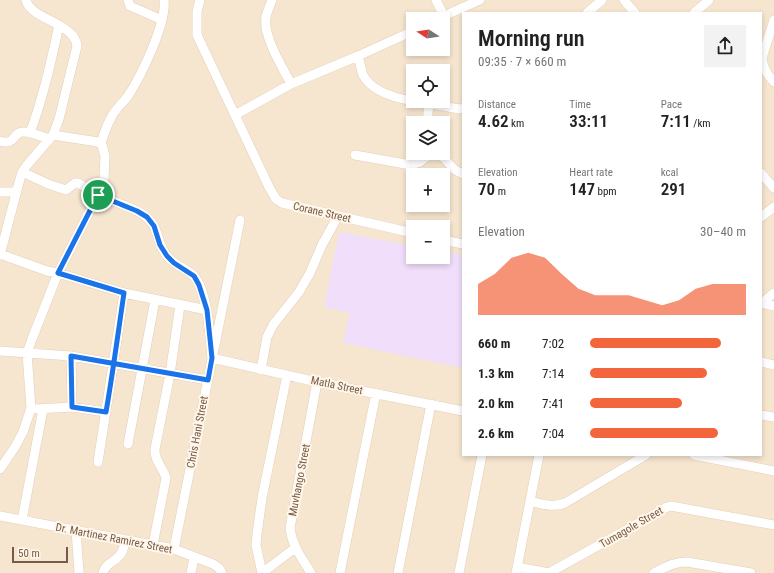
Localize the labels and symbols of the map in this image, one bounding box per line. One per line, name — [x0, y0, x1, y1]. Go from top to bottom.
north arrow — [406, 12, 450, 56]
pin — [81, 178, 115, 212]
street label: Corane Street — [292, 200, 352, 225]
street label: Matla Street — [310, 374, 364, 397]
street label: Chris Hani Street — [184, 395, 211, 469]
street label: Muvhango Street — [286, 443, 313, 517]
street label: Tumagole Street — [597, 504, 665, 551]
street label: Dr. Martinez Ramirez Street — [54, 521, 173, 556]
scale bar — [12, 545, 68, 564]

